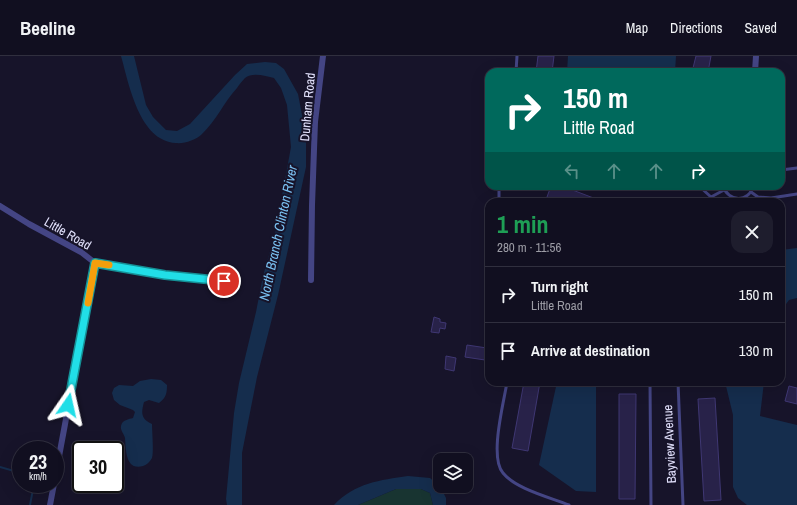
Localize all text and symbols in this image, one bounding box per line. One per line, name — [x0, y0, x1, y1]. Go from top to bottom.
text: Beeline — [20, 15, 75, 41]
text: Map — [626, 19, 648, 37]
text: Directions — [670, 19, 722, 37]
text: Saved — [744, 19, 777, 37]
street label: Dunham Road — [296, 72, 319, 142]
text: 150 m — [563, 79, 628, 117]
icon: right — [497, 84, 549, 136]
text: Little Road — [563, 115, 634, 140]
icon: left — [561, 160, 583, 182]
icon: ahead — [603, 160, 625, 182]
icon: ahead — [645, 160, 667, 182]
icon: right — [687, 160, 709, 182]
water label: North Branch Clinton River — [255, 163, 301, 302]
text: 1 min — [497, 208, 548, 240]
button: close — [731, 211, 773, 253]
street label: Little Road — [41, 213, 94, 254]
text: 280 m · 11:56 — [497, 239, 561, 256]
pin — [207, 264, 241, 298]
icon: arrive — [213, 270, 235, 292]
text: Turn right — [531, 276, 588, 297]
icon: right — [497, 284, 519, 306]
text: 150 m — [739, 284, 773, 305]
text: Little Road — [531, 297, 583, 314]
icon: arrive — [497, 340, 519, 362]
text: Arrive at destination — [531, 340, 650, 361]
text: 130 m — [739, 340, 773, 361]
position arrow — [47, 384, 89, 426]
street label: Bayview Avenue — [659, 404, 680, 484]
speed limit sign: 30 — [72, 441, 124, 493]
text: 23 — [29, 448, 47, 475]
map controls — [433, 453, 473, 493]
button: layers — [433, 453, 473, 493]
text: km/h — [29, 470, 47, 483]

